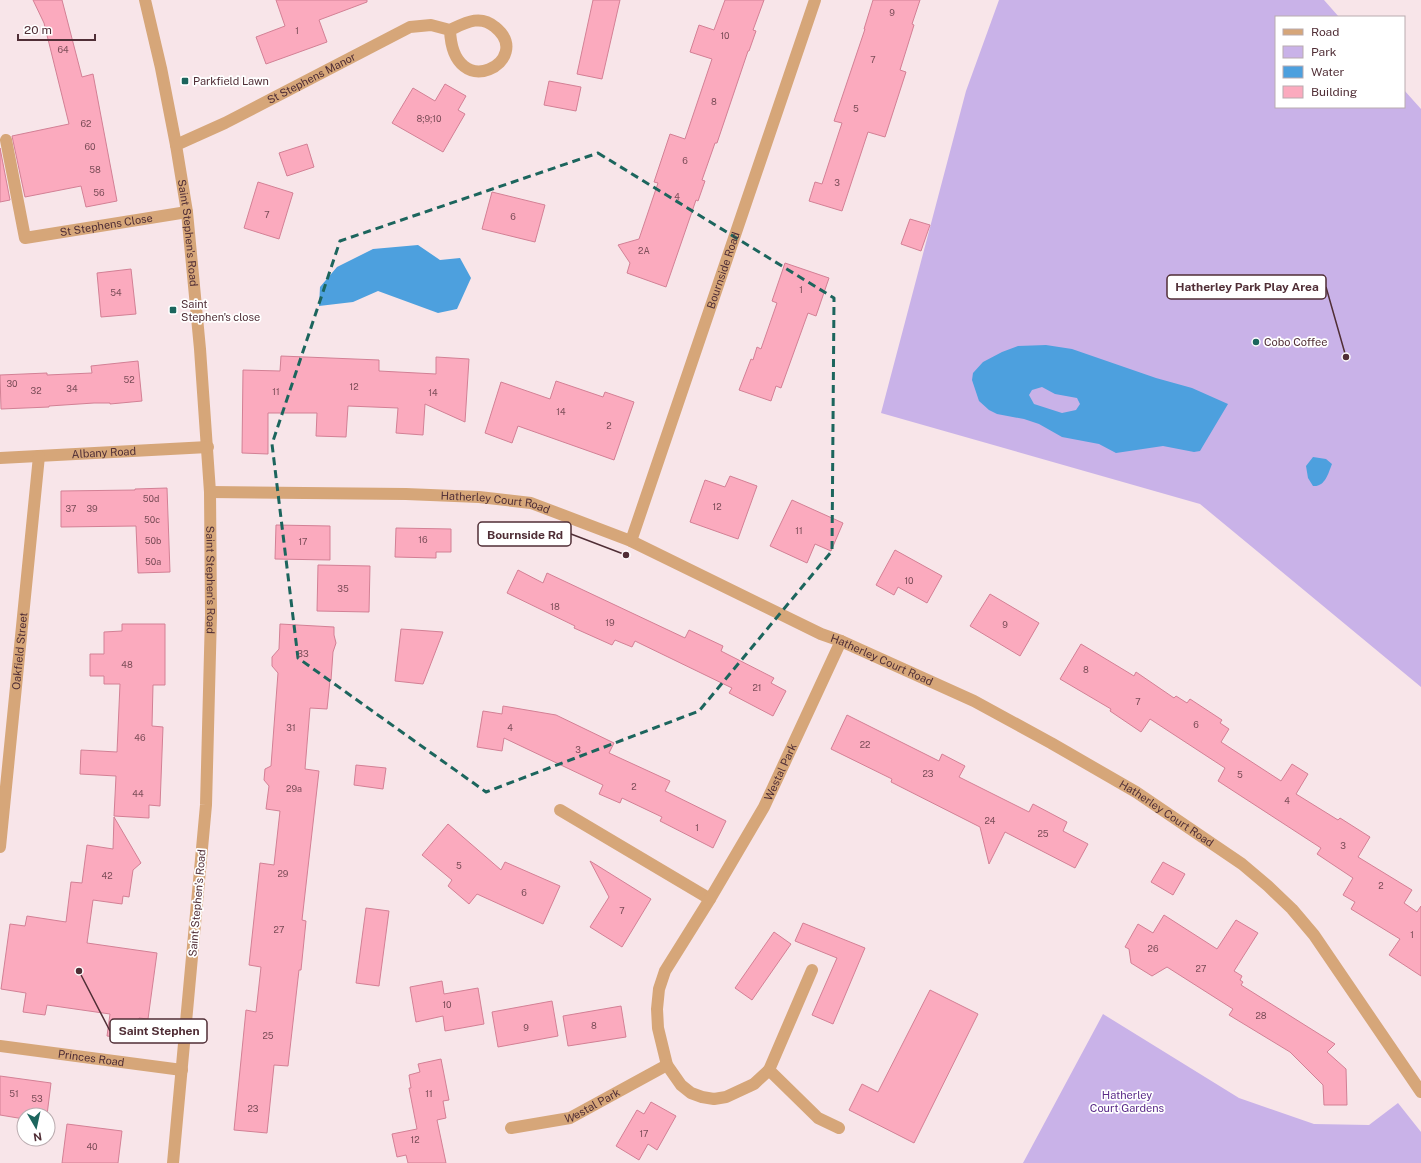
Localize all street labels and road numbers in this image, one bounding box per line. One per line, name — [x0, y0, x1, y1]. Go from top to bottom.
street label: St Stephens Manor — [265, 50, 358, 106]
street label: Saint Stephen's Road — [176, 178, 200, 287]
street label: St Stephens Close — [59, 212, 153, 238]
street label: Bournside Road — [704, 230, 742, 310]
street label: Albany Road — [71, 445, 136, 460]
street label: Hatherley Court Road — [440, 489, 552, 516]
street label: Saint Stephen's Road — [204, 526, 217, 634]
street label: Oakfield Street — [10, 612, 29, 690]
street label: Hatherley Court Road — [829, 632, 935, 688]
street label: Westal Park — [762, 741, 799, 802]
street label: Hatherley Court Road — [1117, 778, 1216, 849]
street label: Saint Stephen's Road — [186, 849, 208, 957]
street label: Princes Road — [57, 1048, 125, 1068]
street label: Westal Park — [563, 1086, 622, 1125]

